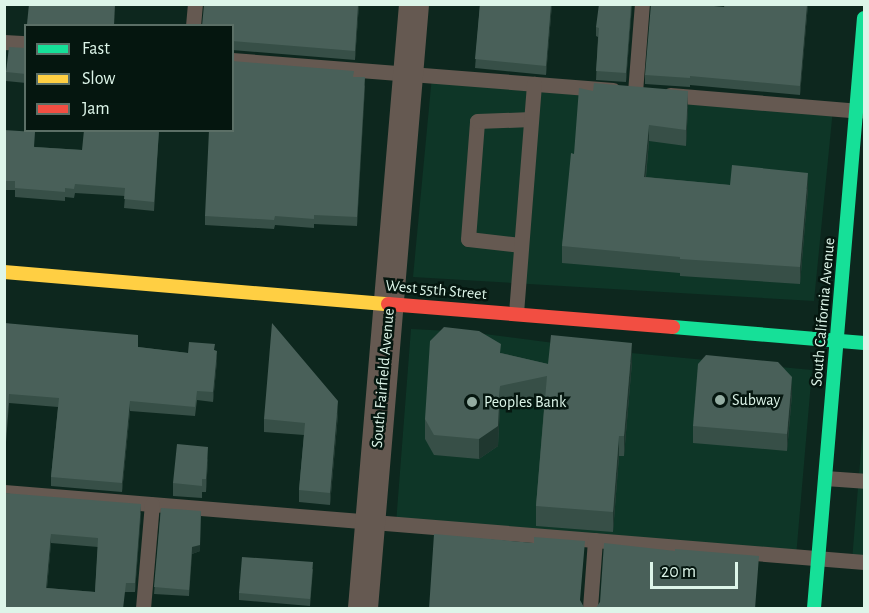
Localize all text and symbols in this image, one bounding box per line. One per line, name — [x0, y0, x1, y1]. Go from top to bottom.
legend — [24, 24, 234, 132]
text: Fast — [82, 40, 110, 58]
text: Slow — [82, 70, 115, 88]
text: Jam — [82, 100, 110, 118]
street label: South California Avenue — [807, 237, 839, 387]
street label: West 55th Street — [384, 276, 488, 304]
street label: South Fairfield Avenue — [367, 307, 399, 449]
place label: Subway — [732, 390, 780, 410]
place label: Peoples Bank — [484, 392, 566, 412]
marker: Subway — [713, 393, 727, 407]
marker: Peoples Bank — [465, 395, 479, 409]
scale bar — [653, 550, 742, 588]
text: 20 m — [661, 563, 696, 581]

